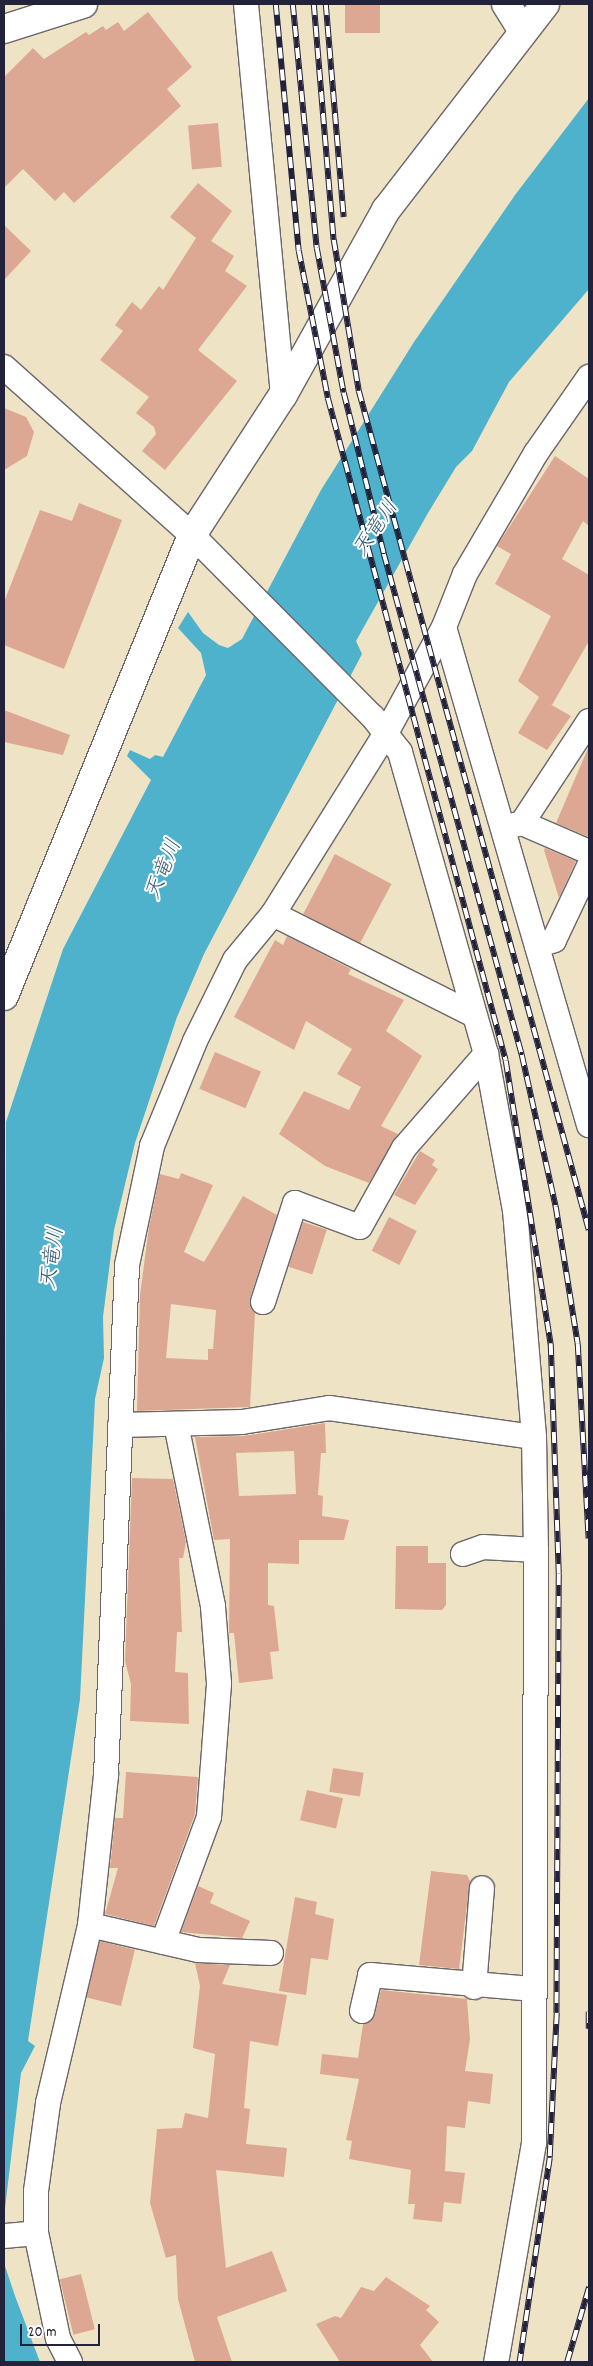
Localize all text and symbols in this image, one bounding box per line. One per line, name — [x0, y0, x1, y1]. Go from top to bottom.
water label: 天竜川 — [349, 496, 405, 562]
water label: 天竜川 — [142, 836, 188, 904]
water label: 天竜川 — [37, 1225, 71, 1291]
scale bar — [22, 2314, 102, 2346]
text: 20 m — [28, 2322, 56, 2344]

